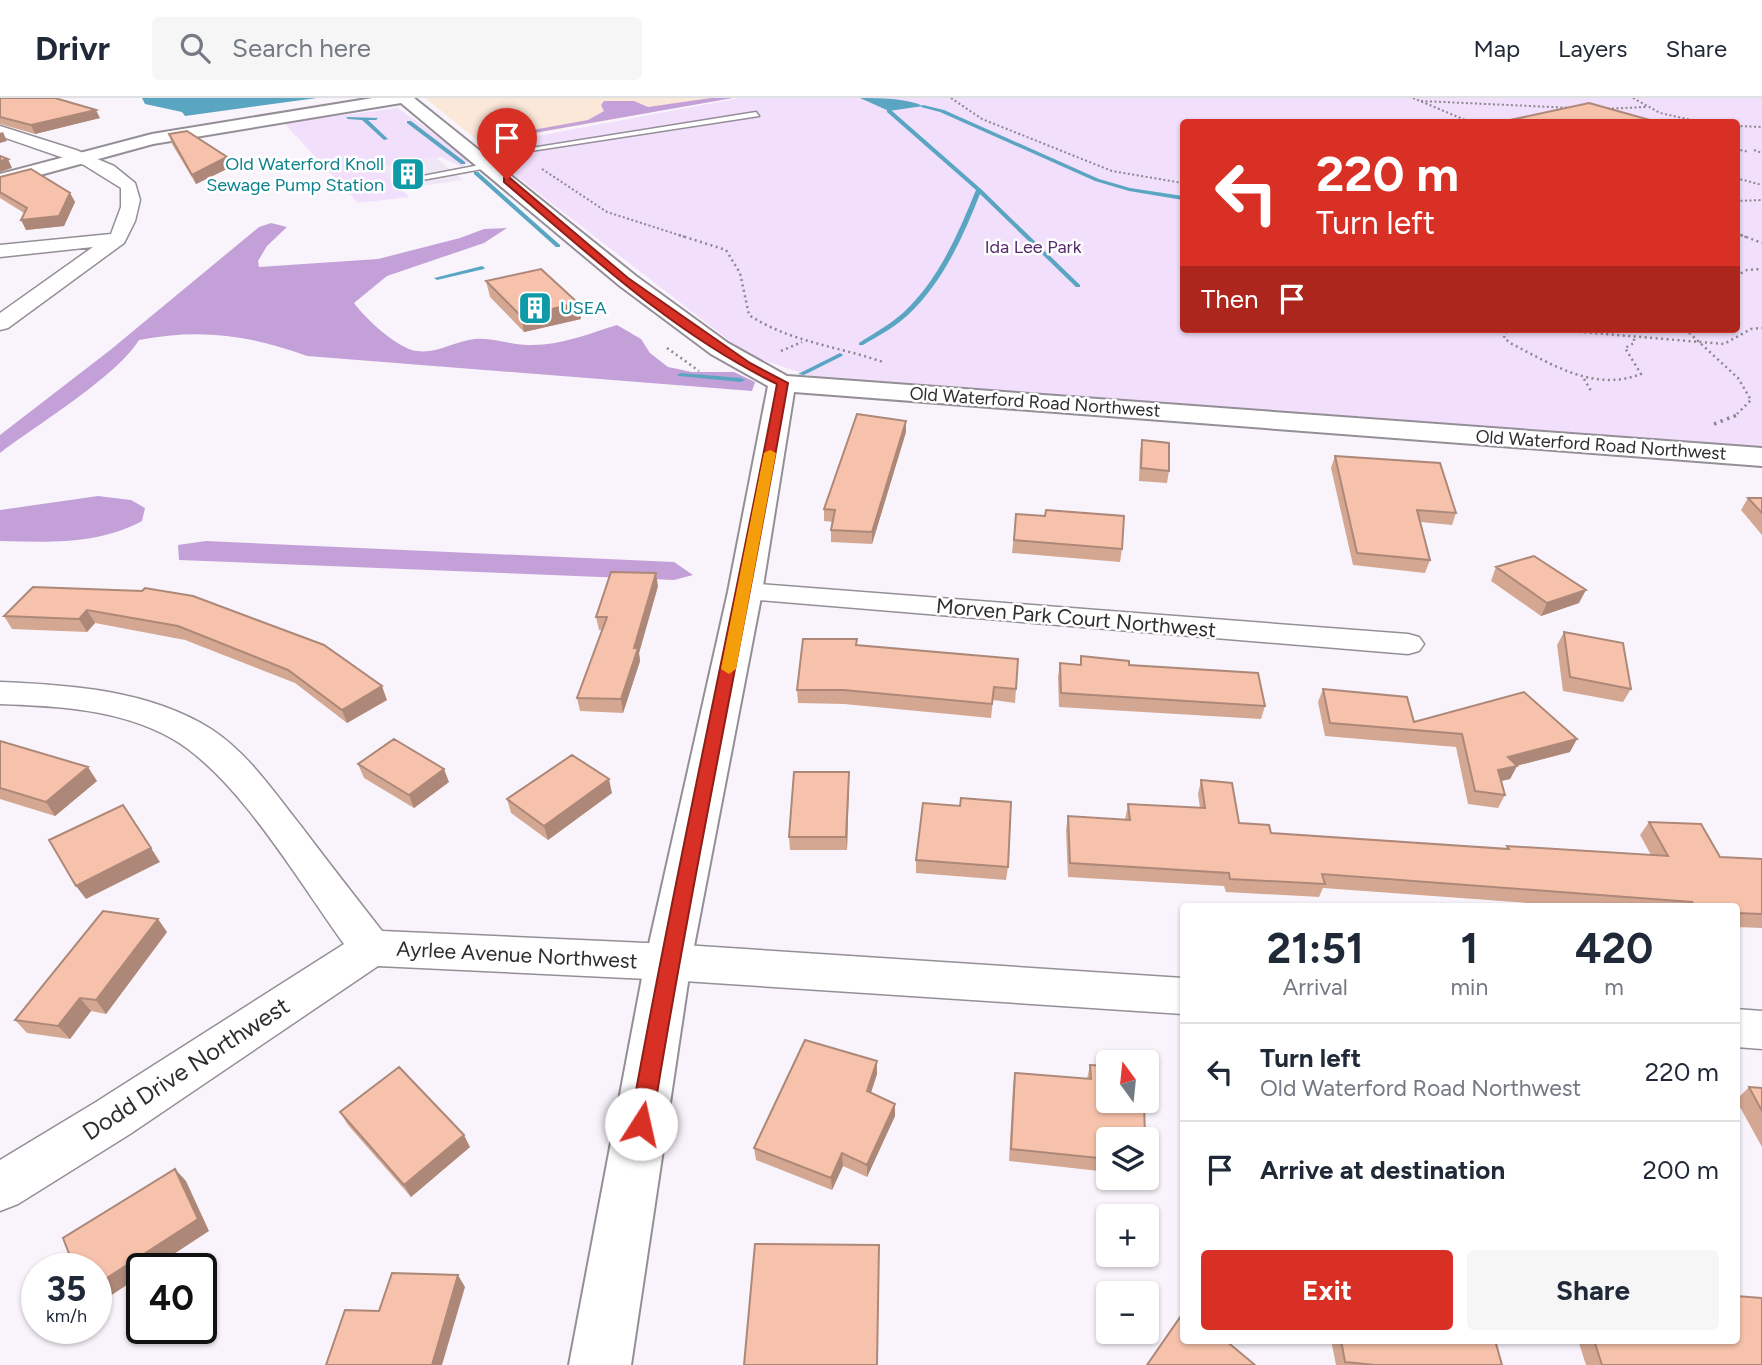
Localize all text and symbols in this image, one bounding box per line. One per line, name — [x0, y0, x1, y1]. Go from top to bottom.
search box — [152, 17, 642, 80]
text: Drivr — [35, 29, 110, 68]
icon: search — [176, 29, 214, 67]
text: Search here — [232, 32, 371, 64]
text: Map — [1473, 34, 1520, 63]
text: Layers — [1558, 34, 1627, 63]
text: Share — [1665, 34, 1727, 63]
pin — [477, 108, 537, 180]
icon: arrive — [488, 119, 526, 157]
text: 220 m — [1316, 144, 1459, 203]
icon: left — [1201, 147, 1292, 238]
place label: Old Waterford Knoll Sewage Pump Station — [206, 153, 384, 196]
building icon: Old Waterford Knoll Sewage Pump Station — [389, 155, 427, 193]
text: Turn left — [1316, 204, 1435, 242]
park label: Ida Lee Park — [985, 236, 1082, 258]
icon: arrive — [1273, 280, 1311, 318]
text: Then — [1201, 283, 1259, 315]
building icon: USEA — [516, 289, 554, 327]
place label: USEA — [560, 297, 607, 319]
street label: Old Waterford Road Northwest — [909, 382, 1161, 422]
street label: Old Waterford Road Northwest — [1475, 425, 1727, 465]
street label: Morven Park Court Northwest — [935, 593, 1217, 642]
text: 21:51 — [1267, 923, 1364, 974]
text: 1 — [1460, 923, 1478, 974]
text: 420 — [1575, 923, 1653, 974]
street label: Ayrlee Avenue Northwest — [396, 936, 638, 973]
text: Arrival — [1283, 973, 1348, 1001]
text: min — [1450, 973, 1488, 1001]
text: m — [1604, 973, 1624, 1001]
street label: Dodd Drive Northwest — [77, 991, 295, 1146]
text: Turn left — [1260, 1042, 1361, 1074]
north arrow — [1096, 1050, 1158, 1113]
map controls — [1096, 1050, 1159, 1344]
icon: left — [1201, 1053, 1239, 1091]
text: 220 m — [1645, 1056, 1719, 1088]
text: Old Waterford Road Northwest — [1260, 1074, 1581, 1102]
position arrow — [604, 1087, 678, 1161]
button: layers — [1096, 1127, 1159, 1190]
icon: arrive — [1201, 1151, 1239, 1189]
text: Arrive at destination — [1260, 1154, 1505, 1186]
text: 200 m — [1643, 1154, 1719, 1186]
button: + — [1096, 1204, 1159, 1267]
button: Exit — [1201, 1250, 1453, 1330]
button: Share — [1467, 1250, 1719, 1330]
speed limit sign: 40 — [126, 1253, 217, 1344]
text: 35 — [47, 1268, 86, 1310]
button: − — [1096, 1281, 1159, 1344]
text: km/h — [46, 1305, 87, 1327]

